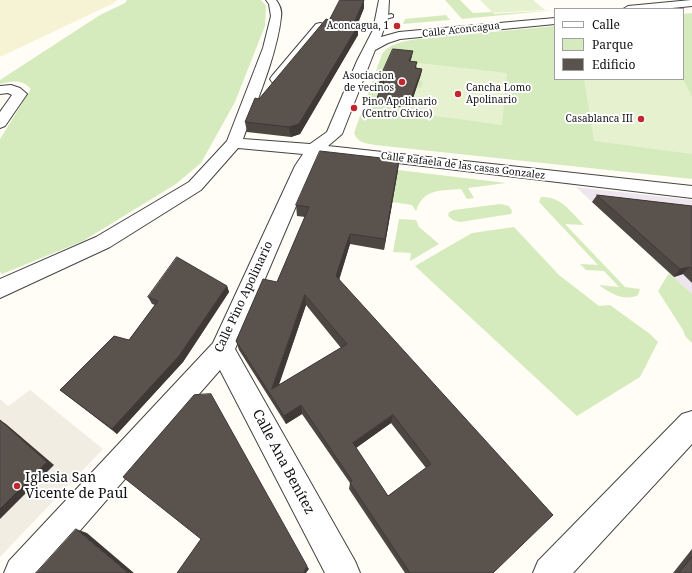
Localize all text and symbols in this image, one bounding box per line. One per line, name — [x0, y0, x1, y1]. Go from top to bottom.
legend — [554, 8, 684, 80]
text: Calle — [592, 16, 620, 33]
place label: Aconcagua, 1 — [326, 20, 389, 32]
street label: Calle Aconcagua — [422, 20, 500, 40]
marker: Aconcagua, 1 — [392, 21, 402, 31]
text: Parque — [592, 36, 633, 53]
text: Edificio — [592, 56, 635, 73]
place label: Asociacion de vecinos — [343, 70, 394, 94]
marker: Asociacion de vecinos — [397, 77, 407, 87]
place label: Cancha Lomo Apolinario — [466, 82, 531, 106]
marker: Cancha Lomo Apolinario — [453, 89, 463, 99]
place label: Pino Apolinario (Centro Cívico) — [362, 96, 437, 120]
marker: Pino Apolinario (Centro Cívico) — [349, 103, 359, 113]
place label: Casablanca III — [566, 113, 633, 125]
marker: Casablanca III — [636, 114, 646, 124]
street label: Calle Rafaela de las casas Gonzalez — [380, 150, 546, 182]
street label: Calle Pino Apolinario — [212, 239, 276, 355]
street label: Calle Ana Benítez — [248, 407, 318, 517]
place label: Iglesia San Vicente de Paul — [25, 470, 128, 502]
marker: Iglesia San Vicente de Paul — [12, 481, 22, 491]

